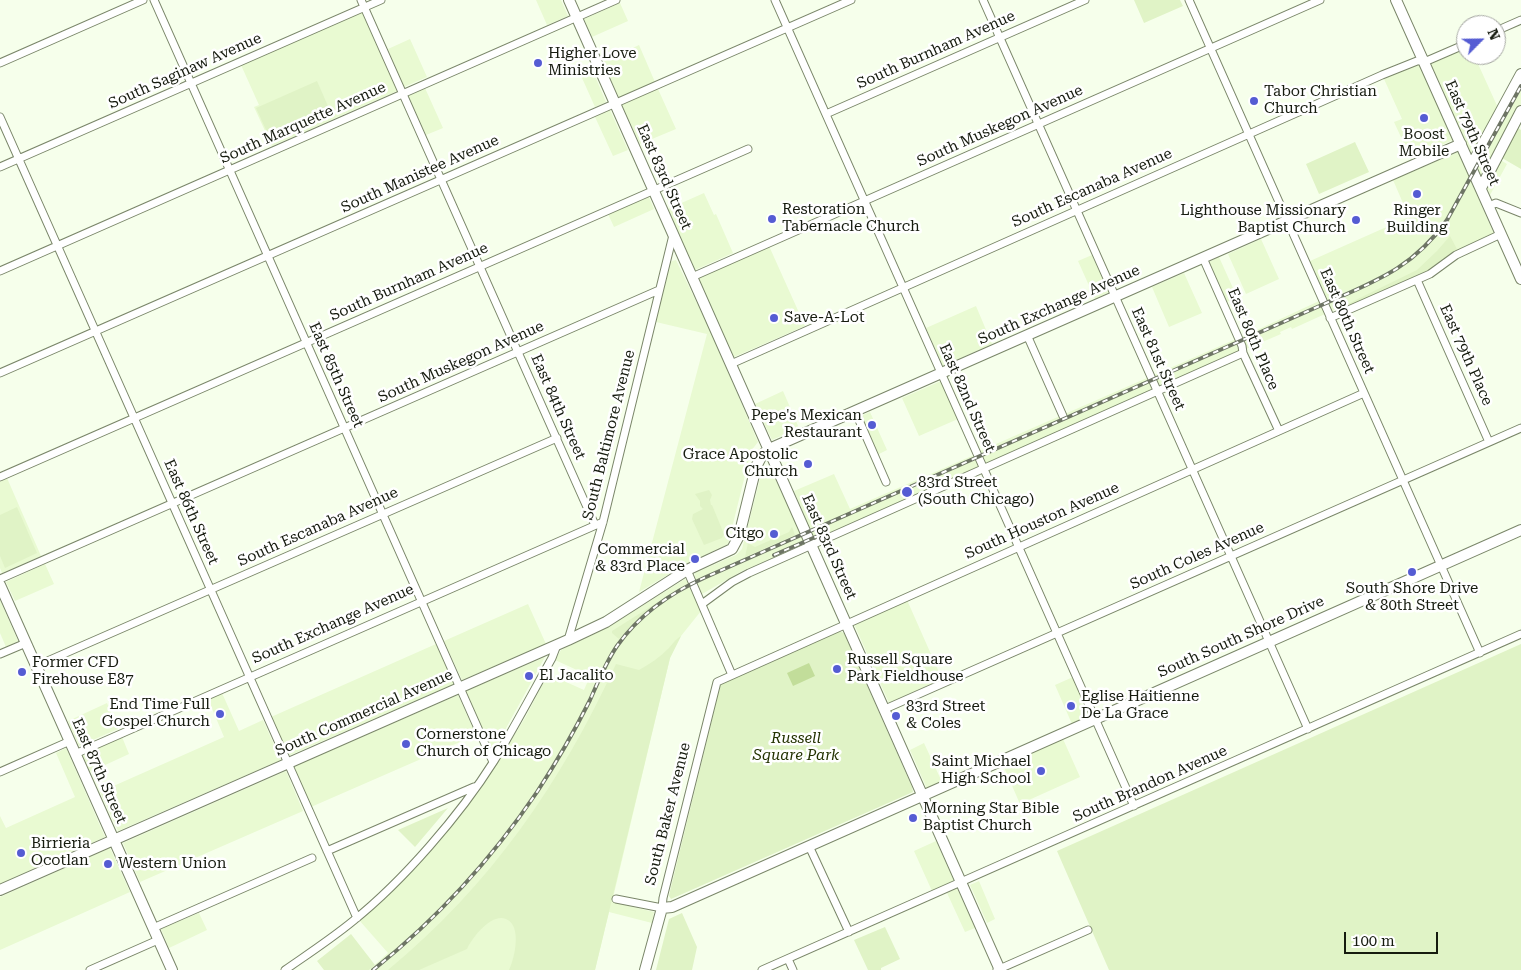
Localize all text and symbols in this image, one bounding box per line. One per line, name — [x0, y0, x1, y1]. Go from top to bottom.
street label: South Burnham Avenue — [854, 7, 1018, 93]
north arrow — [1456, 15, 1506, 65]
text: N — [1484, 26, 1503, 43]
street label: South Saginaw Avenue — [106, 29, 264, 113]
place label: Higher Love Ministries — [548, 45, 637, 80]
marker: Higher Love Ministries — [532, 57, 544, 69]
street label: South Marquette Avenue — [217, 78, 389, 168]
street label: East 79th Street — [1441, 78, 1503, 188]
street label: South Muskegon Avenue — [914, 81, 1086, 171]
place label: Tabor Christian Church — [1264, 83, 1377, 118]
marker: Tabor Christian Church — [1248, 95, 1260, 107]
marker: Boost Mobile — [1418, 112, 1430, 124]
street label: East 83rd Street — [633, 121, 695, 233]
place label: Boost Mobile — [1399, 126, 1449, 161]
street label: South Manistee Avenue — [338, 131, 502, 217]
street label: South Escanaba Avenue — [1009, 144, 1175, 232]
marker: Ringer Building — [1411, 188, 1423, 200]
place label: Restoration Tabernacle Church — [782, 201, 920, 236]
place label: Lighthouse Missionary Baptist Church — [1180, 202, 1346, 237]
place label: Ringer Building — [1386, 202, 1448, 237]
marker: Restoration Tabernacle Church — [766, 213, 778, 225]
marker: Lighthouse Missionary Baptist Church — [1350, 214, 1362, 226]
street label: South Burnham Avenue — [327, 239, 491, 325]
street label: South Exchange Avenue — [975, 261, 1143, 349]
street label: East 80th Street — [1316, 266, 1378, 376]
street label: East 80th Place — [1223, 285, 1283, 393]
street label: East 79th Place — [1436, 302, 1496, 408]
street label: East 81st Street — [1127, 305, 1189, 413]
place label: Save-A-Lot — [784, 309, 864, 327]
marker: Save-A-Lot — [768, 312, 780, 324]
street label: South Muskegon Avenue — [375, 317, 547, 407]
street label: East 85th Street — [305, 320, 367, 430]
street label: East 82nd Street — [935, 341, 999, 455]
street label: South Baltimore Avenue — [579, 348, 639, 522]
street label: East 84th Street — [527, 352, 589, 462]
place label: Pepe's Mexican Restaurant — [751, 407, 862, 442]
marker: Pepe's Mexican Restaurant — [866, 419, 878, 431]
place label: Grace Apostolic Church — [683, 446, 798, 481]
street label: East 86th Street — [160, 457, 222, 567]
marker: Grace Apostolic Church — [802, 458, 814, 470]
place label: 83rd Street (South Chicago) — [918, 474, 1034, 509]
street label: South Houston Avenue — [962, 479, 1122, 563]
street label: South Escanaba Avenue — [235, 483, 401, 571]
marker: 83rd Street (South Chicago) — [900, 485, 914, 499]
street label: East 83rd Street — [798, 491, 860, 603]
street label: South Coles Avenue — [1127, 518, 1267, 594]
place label: Citgo — [725, 525, 764, 543]
marker: Citgo — [768, 528, 780, 540]
place label: Commercial & 83rd Place — [595, 541, 685, 576]
marker: Commercial & 83rd Place — [689, 553, 701, 565]
marker: South Shore Drive & 80th Street — [1406, 566, 1418, 578]
street label: South Exchange Avenue — [249, 580, 417, 668]
place label: South Shore Drive & 80th Street — [1346, 580, 1478, 615]
street label: South South Shore Drive — [1155, 592, 1327, 682]
place label: Russell Square Park Fieldhouse — [847, 651, 964, 686]
place label: Former CFD Firehouse E87 — [32, 654, 134, 689]
marker: Russell Square Park Fieldhouse — [831, 663, 843, 675]
marker: Former CFD Firehouse E87 — [16, 666, 28, 678]
street label: South Commercial Avenue — [272, 666, 456, 760]
place label: El Jacalito — [539, 667, 614, 685]
marker: El Jacalito — [523, 670, 535, 682]
place label: Eglise Haitienne De La Grace — [1081, 688, 1199, 723]
place label: End Time Full Gospel Church — [102, 696, 210, 731]
place label: 83rd Street & Coles — [906, 698, 985, 733]
marker: Eglise Haitienne De La Grace — [1065, 700, 1077, 712]
marker: End Time Full Gospel Church — [214, 708, 226, 720]
marker: 83rd Street & Coles — [890, 710, 902, 722]
street label: East 87th Street — [68, 716, 130, 826]
place label: Cornerstone Church of Chicago — [416, 726, 551, 761]
park label: Russell Square Park — [753, 730, 839, 765]
marker: Cornerstone Church of Chicago — [400, 738, 412, 750]
street label: South Baker Avenue — [642, 741, 694, 887]
street label: South Brandon Avenue — [1070, 742, 1230, 826]
place label: Saint Michael High School — [932, 753, 1031, 788]
marker: Saint Michael High School — [1035, 765, 1047, 777]
place label: Morning Star Bible Baptist Church — [923, 800, 1059, 835]
marker: Morning Star Bible Baptist Church — [907, 812, 919, 824]
place label: Birrieria Ocotlan — [31, 835, 90, 870]
marker: Birrieria Ocotlan — [15, 847, 27, 859]
place label: Western Union — [118, 855, 226, 873]
marker: Western Union — [102, 858, 114, 870]
scale bar — [1346, 922, 1440, 954]
text: 100 m — [1352, 932, 1395, 950]

